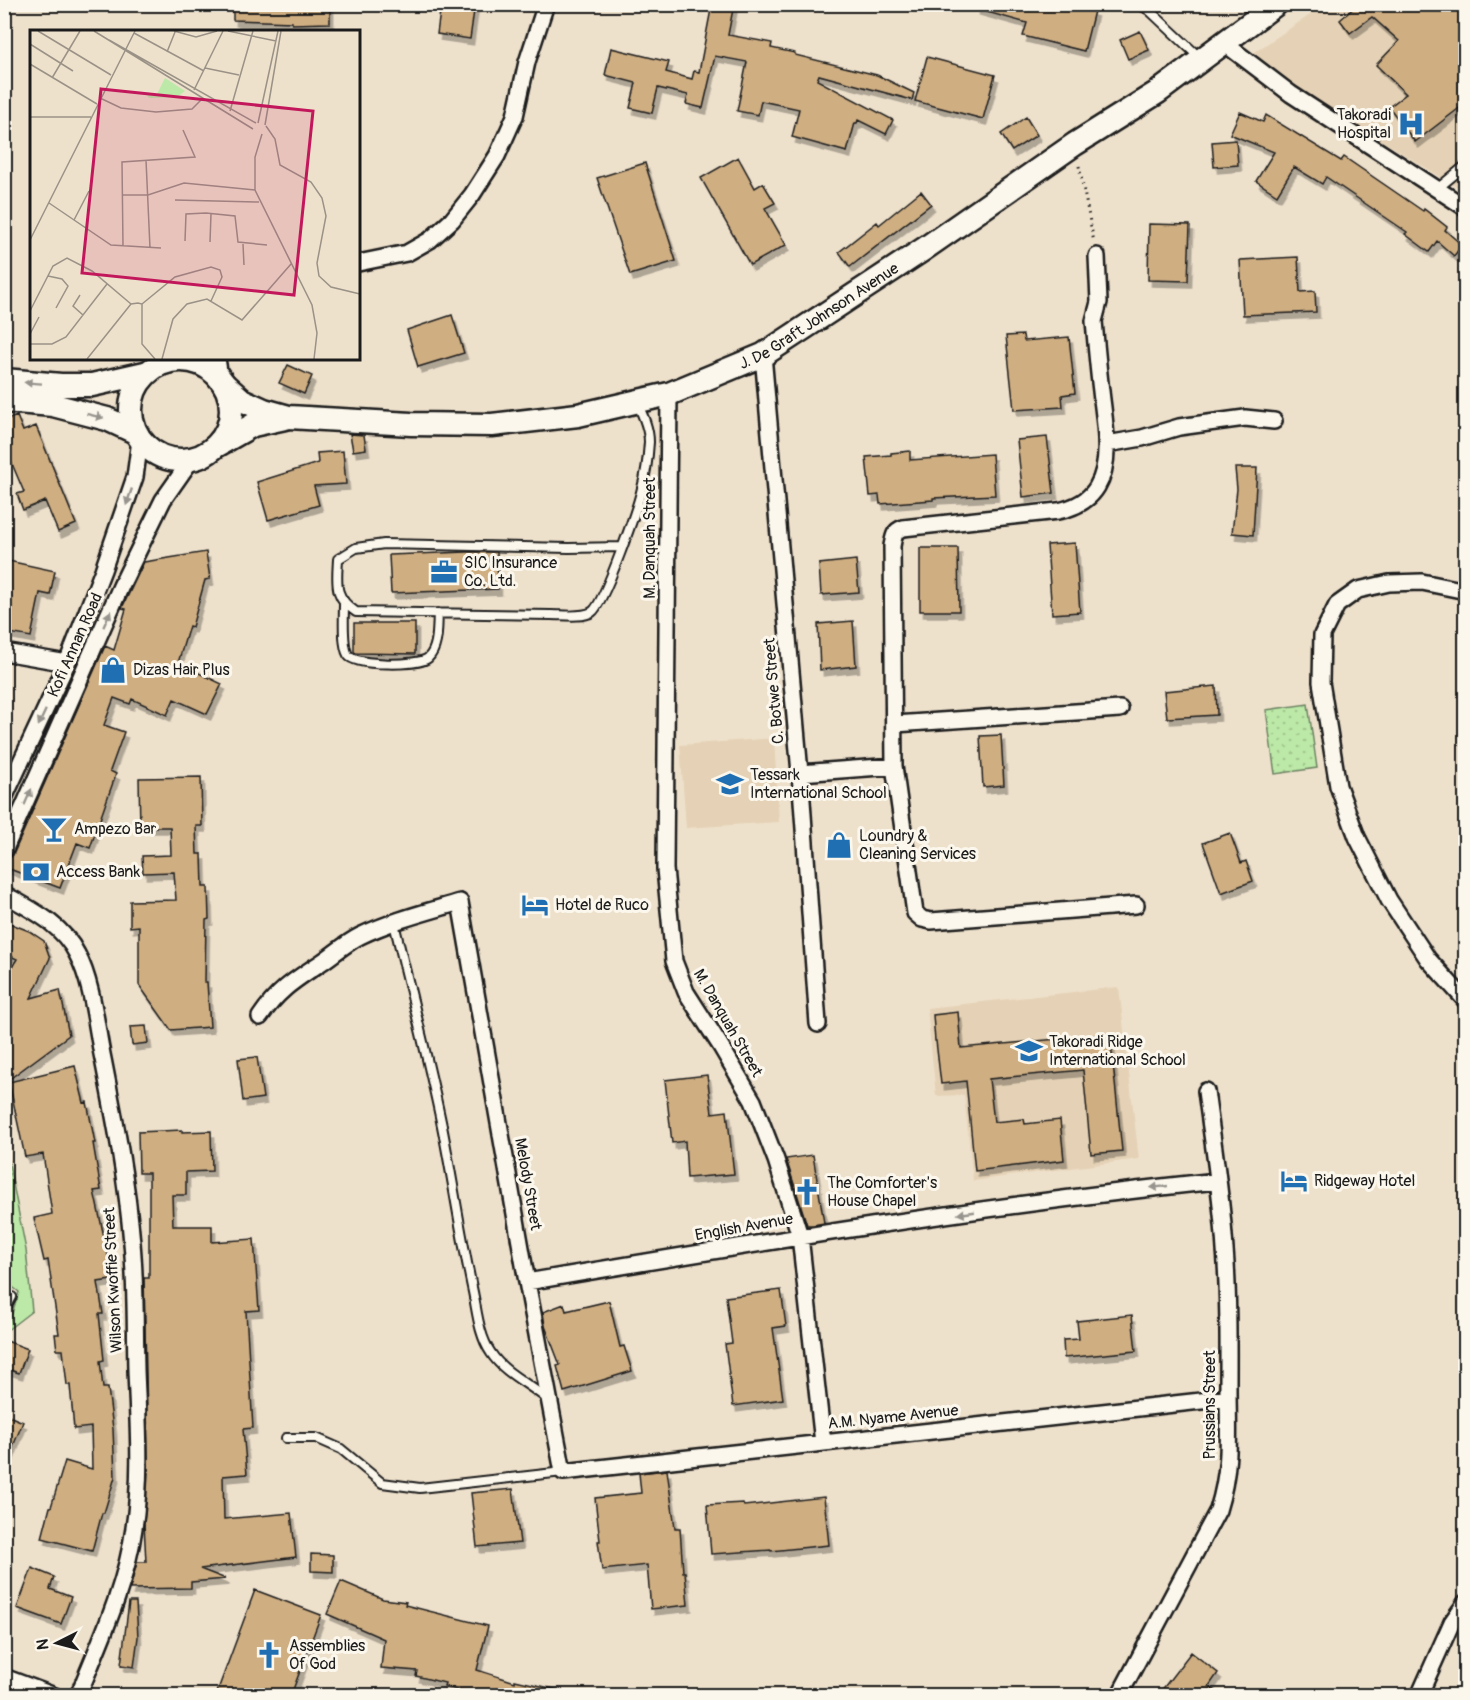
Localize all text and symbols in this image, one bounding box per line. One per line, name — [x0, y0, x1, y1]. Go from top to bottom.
inset map — [30, 30, 360, 360]
place label: Takoradi Hospital — [1337, 105, 1391, 143]
hospital icon: Takoradi Hospital — [1396, 109, 1426, 139]
street label: J. De Graft Johnson Avenue — [736, 258, 903, 374]
one-way arrow — [23, 378, 42, 387]
one-way arrow — [86, 411, 104, 421]
street label: M. Danquah Street — [640, 477, 660, 599]
one-way arrow — [123, 488, 133, 506]
place label: SIC Insurance Co. Ltd. — [464, 553, 557, 591]
office icon: SIC Insurance Co. Ltd. — [429, 557, 459, 587]
street label: Kofi Annan Road — [43, 590, 107, 700]
one-way arrow — [102, 610, 112, 628]
street label: C. Botwe Street — [759, 637, 789, 745]
shop icon: Dizas Hair Plus — [98, 655, 128, 685]
place label: Dizas Hair Plus — [133, 660, 230, 680]
one-way arrow — [37, 709, 46, 726]
place label: Tessark International School — [750, 765, 887, 803]
school or university icon: Tessark International School — [715, 769, 745, 799]
one-way arrow — [23, 788, 33, 806]
bar icon: Ampezo Bar — [39, 814, 69, 844]
place label: Ampezo Bar — [74, 819, 157, 839]
place label: Loundry & Cleaning Services — [859, 826, 976, 864]
shop icon: Loundry & Cleaning Services — [824, 830, 854, 860]
bank icon: Access Bank — [21, 857, 51, 887]
place label: Access Bank — [56, 862, 140, 882]
hotel icon: Hotel de Ruco — [520, 890, 550, 920]
place label: Hotel de Ruco — [555, 895, 649, 915]
street label: M. Danquah Street — [689, 965, 767, 1081]
place label: Takoradi Ridge International School — [1049, 1032, 1186, 1070]
school or university icon: Takoradi Ridge International School — [1014, 1036, 1044, 1066]
street label: Melody Street — [510, 1136, 546, 1232]
hotel icon: Ridgeway Hotel — [1279, 1166, 1309, 1196]
place label: Ridgeway Hotel — [1314, 1171, 1415, 1191]
place label: The Comforter's House Chapel — [827, 1173, 937, 1211]
church icon: The Comforter's House Chapel — [792, 1177, 822, 1207]
one-way arrow — [1149, 1182, 1168, 1192]
street label: Wilson Kwoffie Street — [99, 1206, 127, 1353]
one-way arrow — [956, 1208, 975, 1217]
street label: English Avenue — [693, 1209, 795, 1245]
street label: Prussians Street — [1200, 1350, 1220, 1460]
street label: A.M. Nyame Avenue — [827, 1400, 959, 1434]
north arrow — [27, 1613, 87, 1673]
place label: Assemblies Of God — [289, 1636, 365, 1674]
text: N — [33, 1638, 54, 1651]
church icon: Assemblies Of God — [254, 1640, 284, 1670]

